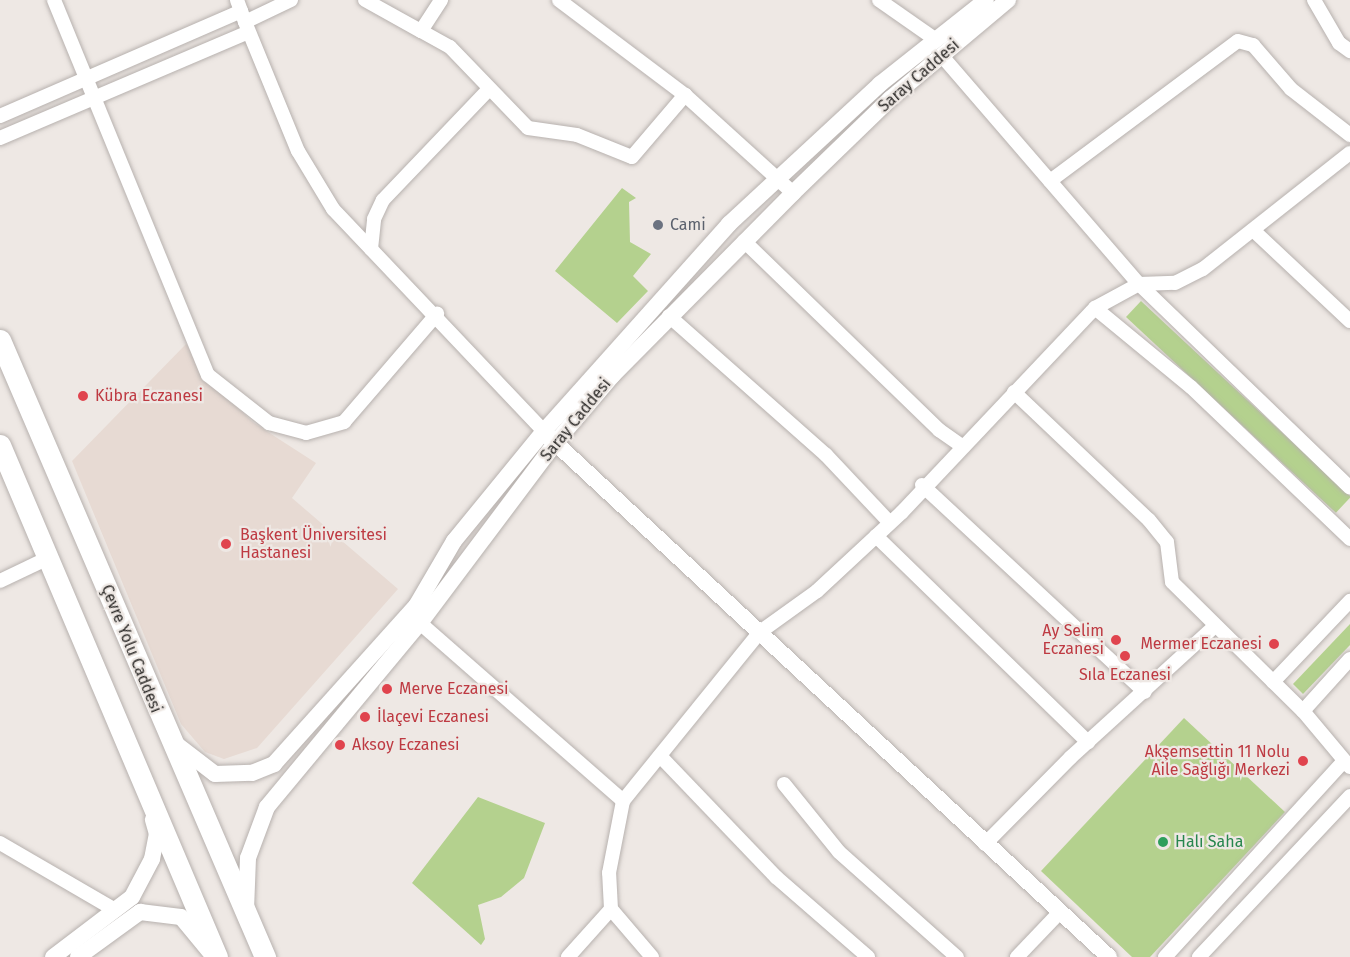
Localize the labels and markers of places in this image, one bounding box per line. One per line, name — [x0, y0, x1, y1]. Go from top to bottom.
place label: Cami — [670, 215, 706, 235]
marker: Cami — [651, 218, 665, 232]
place label: Kübra Eczanesi — [95, 386, 203, 406]
marker: Kübra Eczanesi — [76, 389, 90, 403]
place label: Başkent Üniversitesi Hastanesi — [240, 525, 387, 563]
marker: Başkent Üniversitesi Hastanesi — [217, 535, 235, 553]
place label: Ay Selim Eczanesi — [1042, 621, 1104, 659]
marker: Ay Selim Eczanesi — [1109, 633, 1123, 647]
place label: Mermer Eczanesi — [1140, 634, 1262, 654]
marker: Mermer Eczanesi — [1267, 637, 1281, 651]
marker: Sıla Eczanesi — [1118, 649, 1132, 663]
place label: Sıla Eczanesi — [1079, 665, 1171, 685]
place label: Merve Eczanesi — [399, 679, 509, 699]
marker: Merve Eczanesi — [380, 682, 394, 696]
place label: İlaçevi Eczanesi — [377, 707, 489, 727]
marker: İlaçevi Eczanesi — [358, 710, 372, 724]
place label: Aksoy Eczanesi — [352, 735, 460, 755]
marker: Aksoy Eczanesi — [333, 738, 347, 752]
place label: Akşemsettin 11 Nolu Aile Sağlığı Merkezi — [1145, 742, 1290, 780]
marker: Akşemsettin 11 Nolu Aile Sağlığı Merkezi — [1294, 752, 1312, 770]
place label: Halı Saha — [1175, 832, 1243, 852]
marker: Halı Saha — [1156, 835, 1170, 849]

